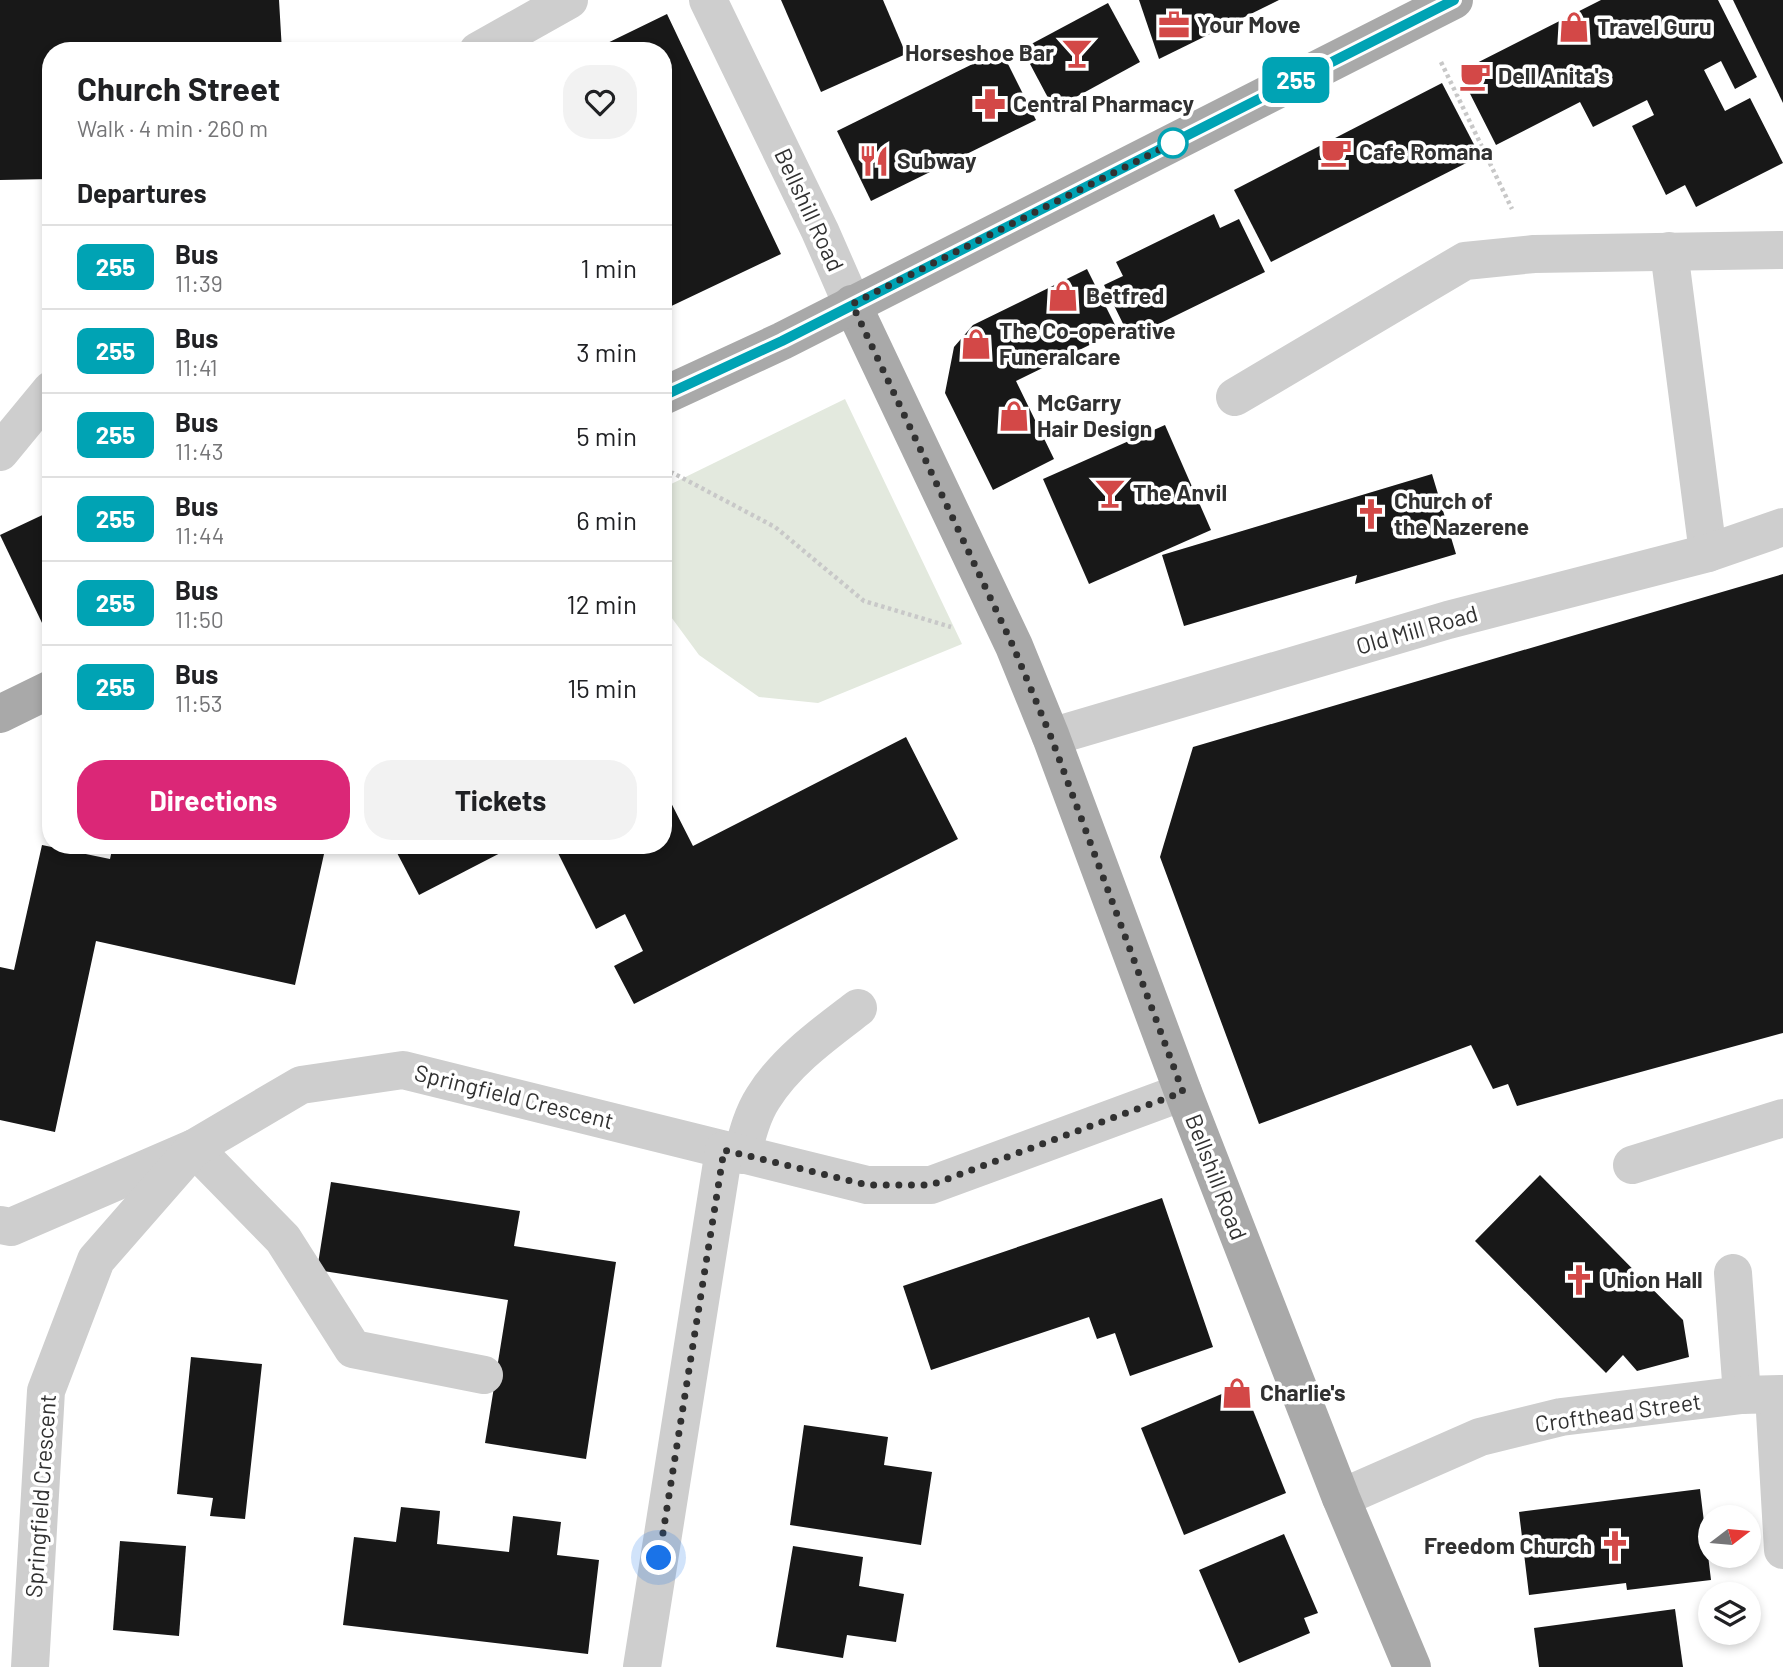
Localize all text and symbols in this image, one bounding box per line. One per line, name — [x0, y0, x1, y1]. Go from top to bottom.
office icon: Your Move — [1157, 8, 1191, 42]
place label: Your Move — [1197, 10, 1301, 38]
shop icon: Travel Guru — [1557, 10, 1591, 44]
place label: Travel Guru — [1597, 12, 1712, 40]
bar icon: Horseshoe Bar — [1060, 36, 1094, 70]
place label: Horseshoe Bar — [905, 38, 1054, 66]
line badge: 255 — [1256, 57, 1336, 103]
cafe icon: Dell Anita's — [1458, 59, 1492, 93]
place label: Dell Anita's — [1498, 61, 1610, 89]
button: heart — [563, 65, 637, 139]
text: 255 — [1276, 65, 1316, 94]
text: Church Street — [77, 68, 280, 108]
pharmacy icon: Central Pharmacy — [973, 87, 1007, 121]
place label: Central Pharmacy — [1013, 89, 1195, 117]
text: Walk · 4 min · 260 m — [77, 114, 268, 142]
unlabelled marker — [1158, 128, 1188, 158]
cafe icon: Cafe Romana — [1319, 135, 1353, 169]
place label: Cafe Romana — [1359, 137, 1493, 165]
street label: Bellshill Road — [769, 144, 851, 276]
restaurant icon: Subway — [857, 144, 891, 178]
place label: Subway — [897, 146, 977, 174]
text: Departures — [77, 177, 207, 208]
text: Bus — [175, 238, 218, 269]
text: 255 — [96, 252, 135, 281]
text: 1 min — [581, 252, 637, 283]
text: 11:39 — [175, 269, 223, 297]
shop icon: Betfred — [1046, 279, 1080, 313]
place label: Betfred — [1086, 281, 1164, 309]
place label: The Co-operative Funeralcare — [999, 316, 1176, 370]
text: Bus — [175, 322, 218, 353]
shop icon: The Co-operative Funeralcare — [959, 327, 993, 361]
text: 255 — [96, 336, 135, 365]
text: 3 min — [576, 336, 637, 367]
text: 11:41 — [175, 353, 218, 381]
place label: McGarry Hair Design — [1037, 388, 1152, 442]
shop icon: McGarry Hair Design — [997, 399, 1031, 433]
text: Bus — [175, 406, 218, 437]
text: 255 — [96, 420, 135, 449]
text: 5 min — [576, 420, 637, 451]
text: 11:43 — [175, 437, 223, 465]
bar icon: The Anvil — [1093, 476, 1127, 510]
place label: The Anvil — [1133, 478, 1227, 506]
place label: Church of the Nazerene — [1394, 486, 1529, 540]
text: Bus — [175, 490, 218, 521]
church icon: Church of the Nazerene — [1354, 497, 1388, 531]
text: 255 — [96, 504, 135, 533]
text: 6 min — [576, 504, 637, 535]
text: 11:44 — [175, 521, 224, 549]
text: Bus — [175, 574, 218, 605]
text: 255 — [96, 588, 135, 617]
text: 12 min — [567, 588, 637, 619]
street label: Old Mill Road — [1353, 598, 1481, 660]
text: 11:50 — [175, 605, 224, 633]
text: Bus — [175, 658, 218, 689]
text: 255 — [96, 672, 135, 701]
text: 15 min — [567, 672, 637, 703]
text: 11:53 — [175, 689, 223, 717]
button: Directions — [77, 760, 350, 840]
button: Tickets — [364, 760, 637, 840]
street label: Springfield Crescent — [412, 1058, 617, 1134]
street label: Bellshill Road — [1180, 1110, 1254, 1244]
church icon: Union Hall — [1562, 1263, 1596, 1297]
place label: Union Hall — [1602, 1265, 1703, 1293]
shop icon: Charlie's — [1220, 1376, 1254, 1410]
place label: Charlie's — [1260, 1378, 1345, 1406]
street label: Crofthead Street — [1533, 1387, 1703, 1438]
street label: Springfield Crescent — [19, 1393, 61, 1599]
north arrow — [1698, 1505, 1760, 1568]
map controls — [1698, 1505, 1761, 1645]
church icon: Freedom Church — [1598, 1529, 1632, 1563]
place label: Freedom Church — [1424, 1531, 1592, 1559]
your location — [641, 1540, 676, 1575]
button: layers — [1698, 1582, 1761, 1645]

